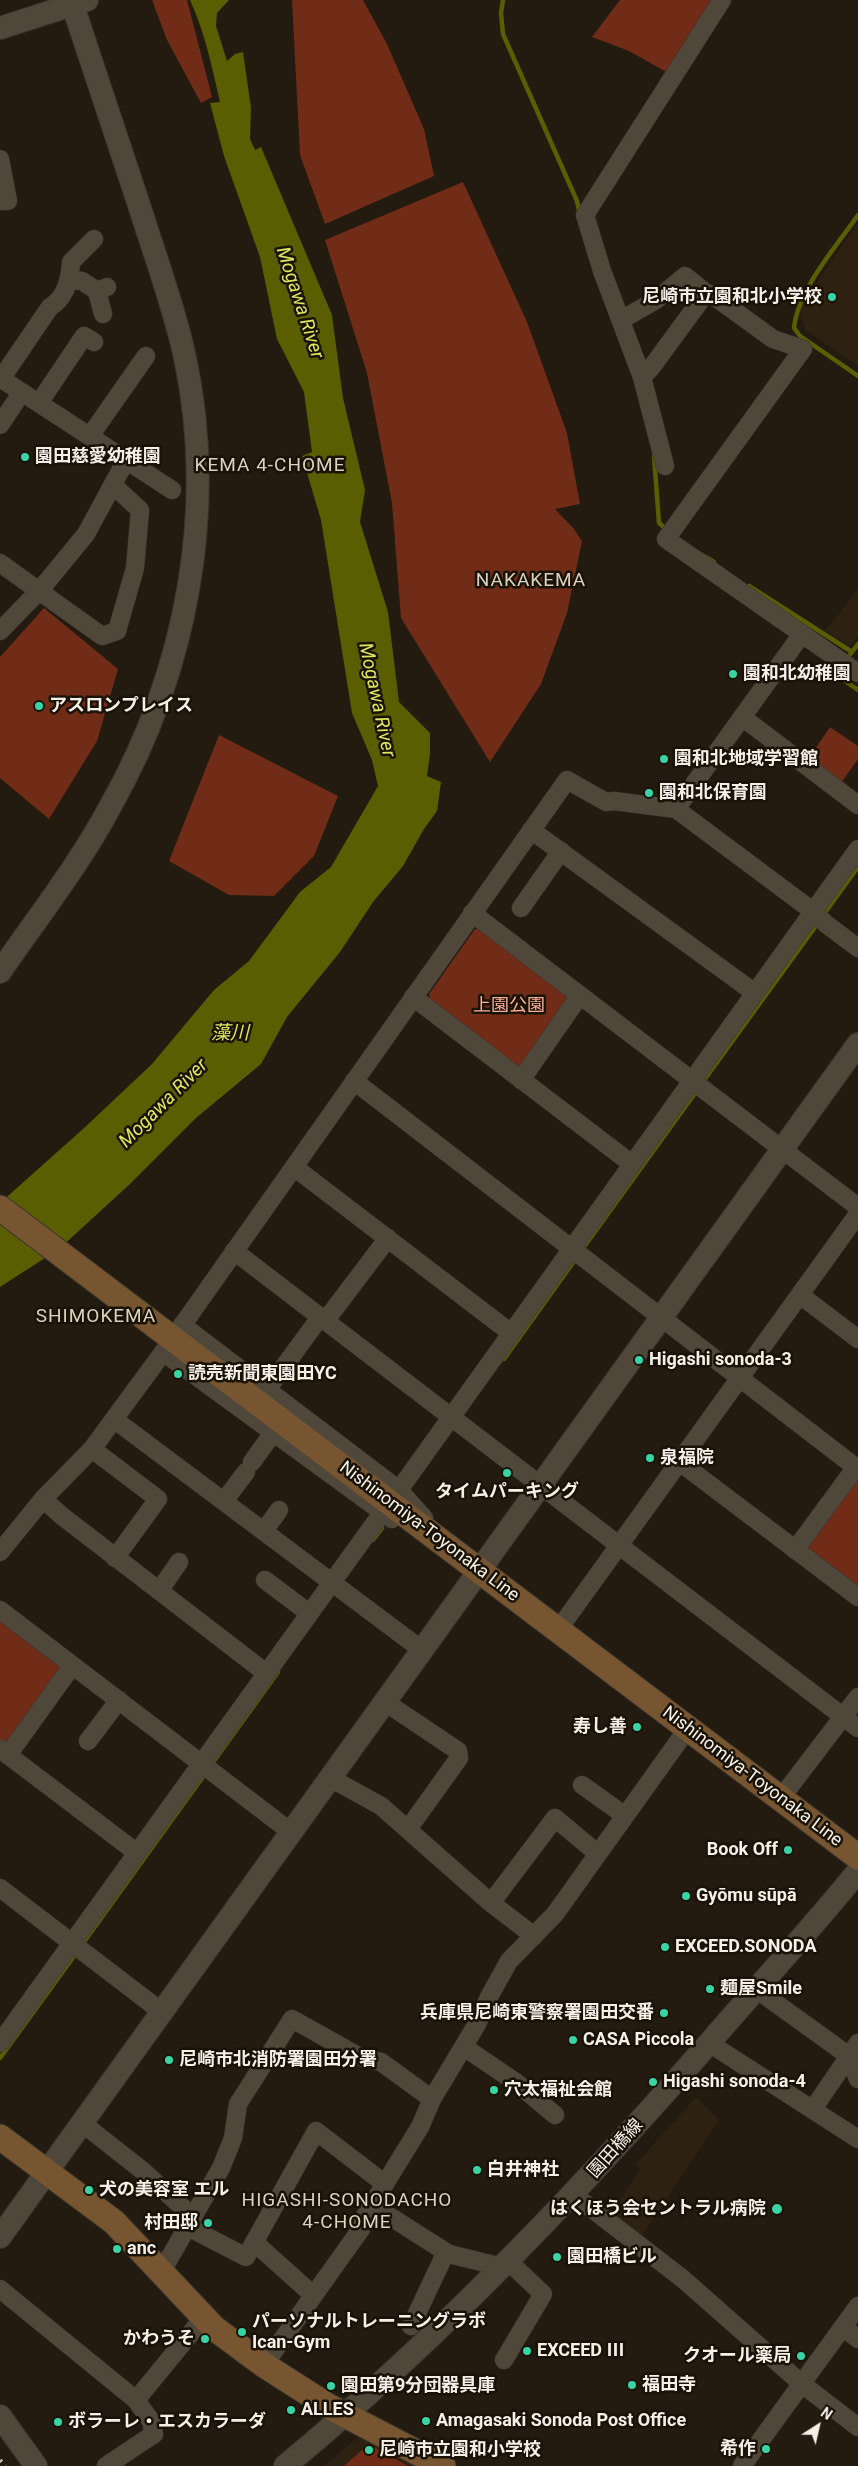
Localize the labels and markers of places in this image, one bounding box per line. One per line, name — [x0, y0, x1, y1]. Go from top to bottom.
place label: 尼崎市立園和北小学校 — [642, 286, 822, 308]
marker: 尼崎市立園和北小学校 — [826, 291, 838, 303]
place label: 園田慈愛幼稚園 — [35, 446, 161, 468]
marker: 園田慈愛幼稚園 — [19, 451, 31, 463]
place label: 園和北幼稚園 — [743, 663, 851, 685]
marker: 園和北幼稚園 — [727, 668, 739, 680]
place label: アスロンプレイス — [49, 695, 193, 717]
marker: アスロンプレイス — [33, 700, 45, 712]
place label: 園和北地域学習館 — [674, 748, 818, 770]
marker: 園和北地域学習館 — [658, 753, 670, 765]
place label: 園和北保育園 — [659, 782, 767, 804]
marker: 園和北保育園 — [643, 787, 655, 799]
place label: Higashi sonoda-3 — [649, 1349, 792, 1371]
marker: Higashi sonoda-3 — [633, 1354, 645, 1366]
place label: 読売新聞東園田YC — [188, 1363, 337, 1385]
marker: 読売新聞東園田YC — [172, 1368, 184, 1380]
place label: 泉福院 — [660, 1447, 714, 1469]
marker: 泉福院 — [644, 1452, 656, 1464]
marker: タイムパーキング — [501, 1467, 513, 1479]
place label: タイムパーキング — [435, 1481, 579, 1503]
place label: 寿し善 — [573, 1716, 627, 1738]
marker: 寿し善 — [631, 1721, 643, 1733]
place label: Book Off — [707, 1839, 778, 1861]
marker: Book Off — [782, 1844, 794, 1856]
place label: Gyōmu sūpā — [696, 1885, 797, 1907]
marker: Gyōmu sūpā — [680, 1890, 692, 1902]
place label: EXCEED.SONODA — [675, 1936, 816, 1958]
marker: EXCEED.SONODA — [659, 1941, 671, 1953]
place label: 麺屋Smile — [720, 1978, 802, 2000]
marker: 麺屋Smile — [704, 1983, 716, 1995]
place label: 兵庫県尼崎東警察署園田交番 — [420, 2002, 654, 2024]
marker: 兵庫県尼崎東警察署園田交番 — [658, 2007, 670, 2019]
place label: CASA Piccola — [583, 2029, 694, 2051]
marker: CASA Piccola — [567, 2034, 579, 2046]
place label: 尼崎市北消防署園田分署 — [179, 2049, 377, 2071]
marker: 尼崎市北消防署園田分署 — [163, 2054, 175, 2066]
place label: Higashi sonoda-4 — [663, 2071, 806, 2093]
marker: Higashi sonoda-4 — [647, 2076, 659, 2088]
place label: 穴太福祉会館 — [504, 2079, 612, 2101]
marker: 穴太福祉会館 — [488, 2084, 500, 2096]
place label: 白井神社 — [487, 2159, 559, 2181]
marker: 白井神社 — [471, 2164, 483, 2176]
place label: 犬の美容室 エル — [99, 2179, 229, 2201]
marker: 犬の美容室 エル — [83, 2184, 95, 2196]
place label: はくほう会セントラル病院 — [550, 2198, 766, 2220]
marker: はくほう会セントラル病院 — [770, 2202, 784, 2216]
place label: 村田邸 — [144, 2212, 198, 2234]
marker: 村田邸 — [202, 2217, 214, 2229]
place label: anc — [127, 2238, 156, 2260]
marker: anc — [111, 2243, 123, 2255]
place label: 園田橋ビル — [567, 2246, 657, 2268]
marker: 園田橋ビル — [551, 2251, 563, 2263]
place label: パーソナルトレーニングラボ Ican-Gym — [252, 2311, 486, 2354]
marker: パーソナルトレーニングラボ Ican-Gym — [236, 2326, 248, 2338]
place label: かわうそ — [123, 2328, 195, 2350]
marker: かわうそ — [199, 2333, 211, 2345]
place label: EXCEED Ⅲ — [537, 2340, 625, 2362]
marker: EXCEED Ⅲ — [521, 2345, 533, 2357]
place label: クオール薬局 — [683, 2345, 791, 2367]
marker: クオール薬局 — [795, 2350, 807, 2362]
place label: 福田寺 — [642, 2374, 696, 2396]
place label: 園田第9分団器具庫 — [341, 2375, 495, 2397]
marker: 福田寺 — [626, 2379, 638, 2391]
marker: 園田第9分団器具庫 — [325, 2380, 337, 2392]
place label: ALLES — [301, 2399, 354, 2421]
marker: ALLES — [285, 2404, 297, 2416]
place label: Amagasaki Sonoda Post Office — [436, 2410, 686, 2432]
place label: ボラーレ・エスカラーダ — [68, 2411, 266, 2433]
marker: Amagasaki Sonoda Post Office — [420, 2415, 432, 2427]
marker: ボラーレ・エスカラーダ — [52, 2416, 64, 2428]
place label: 希作 — [720, 2438, 756, 2460]
place label: 尼崎市立園和小学校 — [379, 2439, 541, 2461]
marker: 希作 — [760, 2443, 772, 2455]
marker: 尼崎市立園和小学校 — [363, 2444, 375, 2456]

